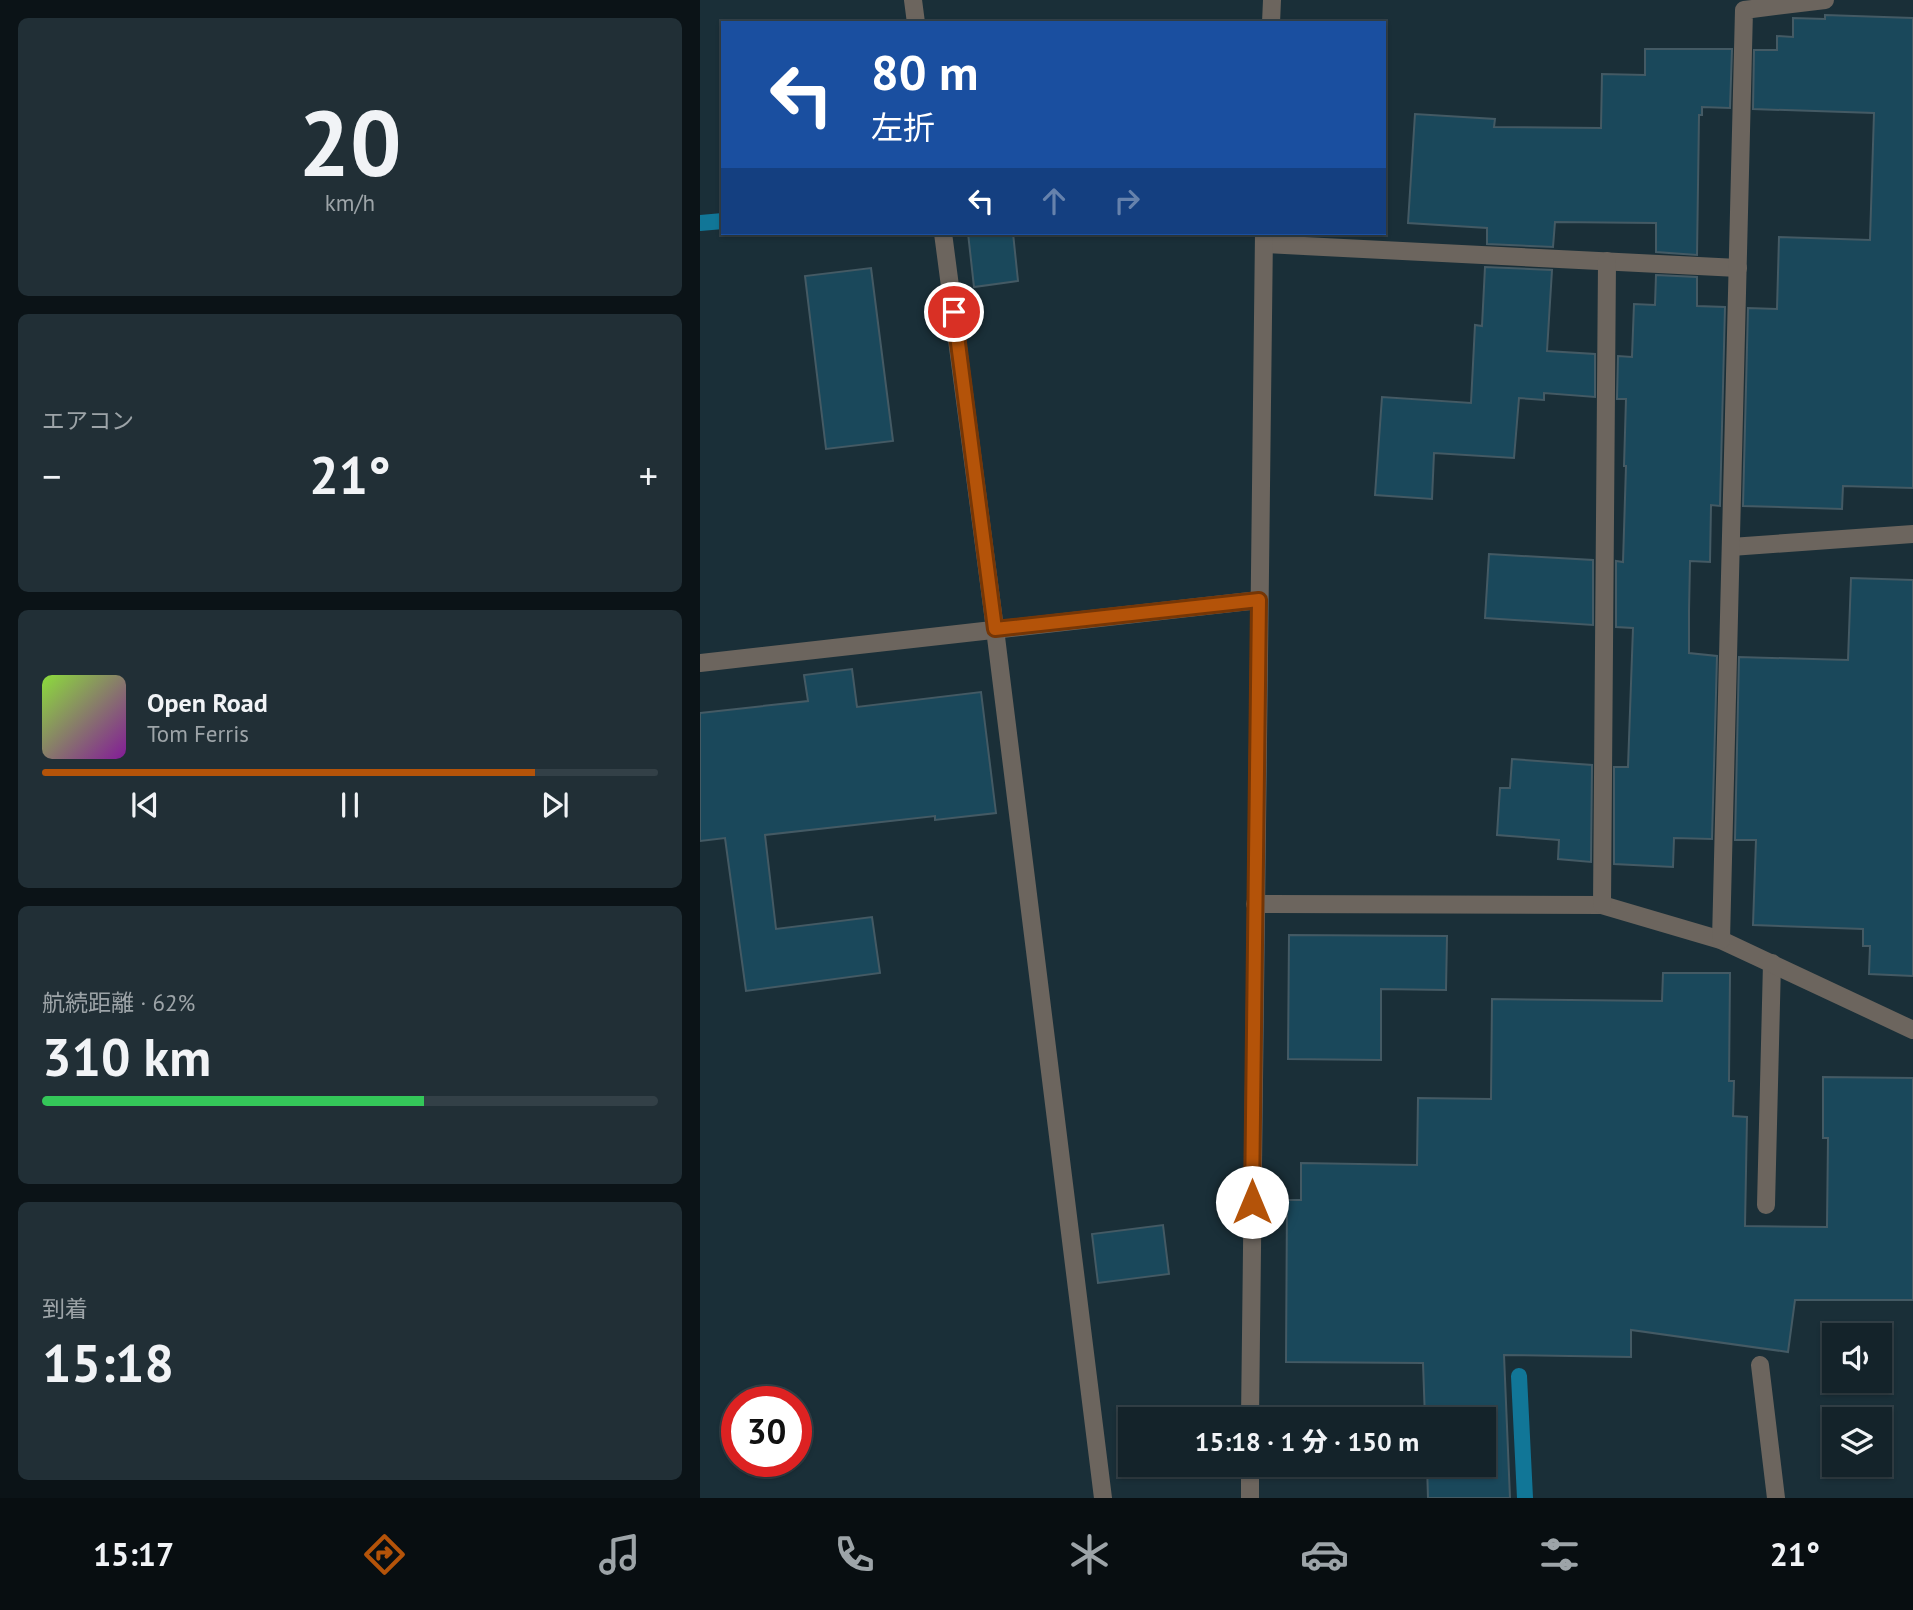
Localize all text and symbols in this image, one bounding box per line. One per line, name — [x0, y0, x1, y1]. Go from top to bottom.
text: 80 m — [871, 40, 978, 104]
icon: left — [756, 49, 847, 140]
text: 20 — [298, 83, 402, 201]
text: 左折 — [871, 106, 935, 148]
icon: left — [962, 182, 1000, 220]
icon: ahead — [1035, 182, 1073, 220]
icon: right — [1108, 182, 1146, 220]
text: km/h — [325, 188, 375, 217]
pin — [924, 282, 984, 342]
icon: arrive — [935, 293, 973, 331]
text: エアコン — [42, 406, 134, 435]
text: 21° — [309, 441, 391, 508]
text: − — [42, 451, 61, 500]
text: + — [639, 451, 658, 500]
text: Open Road — [147, 686, 268, 719]
text: Tom Ferris — [147, 719, 249, 748]
icon: previous — [126, 786, 164, 824]
icon: pause — [331, 786, 369, 824]
icon: next — [536, 786, 574, 824]
text: 航続距離 · 62% — [42, 988, 195, 1017]
text: 310 km — [42, 1023, 211, 1090]
position arrow — [1215, 1165, 1289, 1239]
text: 到着 — [42, 1294, 88, 1323]
map controls — [1822, 1323, 1892, 1477]
button: sound — [1822, 1323, 1892, 1393]
text: 15:18 — [42, 1329, 174, 1396]
speed limit sign: 30 — [721, 1386, 812, 1477]
button: layers — [1822, 1407, 1892, 1477]
text: 15:18 · 1 分 · 150 m — [1195, 1425, 1419, 1458]
icon: directions — [360, 1530, 409, 1579]
icon: music — [595, 1530, 644, 1579]
icon: phone — [830, 1530, 879, 1579]
icon: climate — [1065, 1530, 1114, 1579]
icon: car — [1300, 1530, 1349, 1579]
icon: filters — [1535, 1530, 1584, 1579]
text: 15:17 — [93, 1533, 174, 1575]
text: 21° — [1770, 1533, 1820, 1575]

